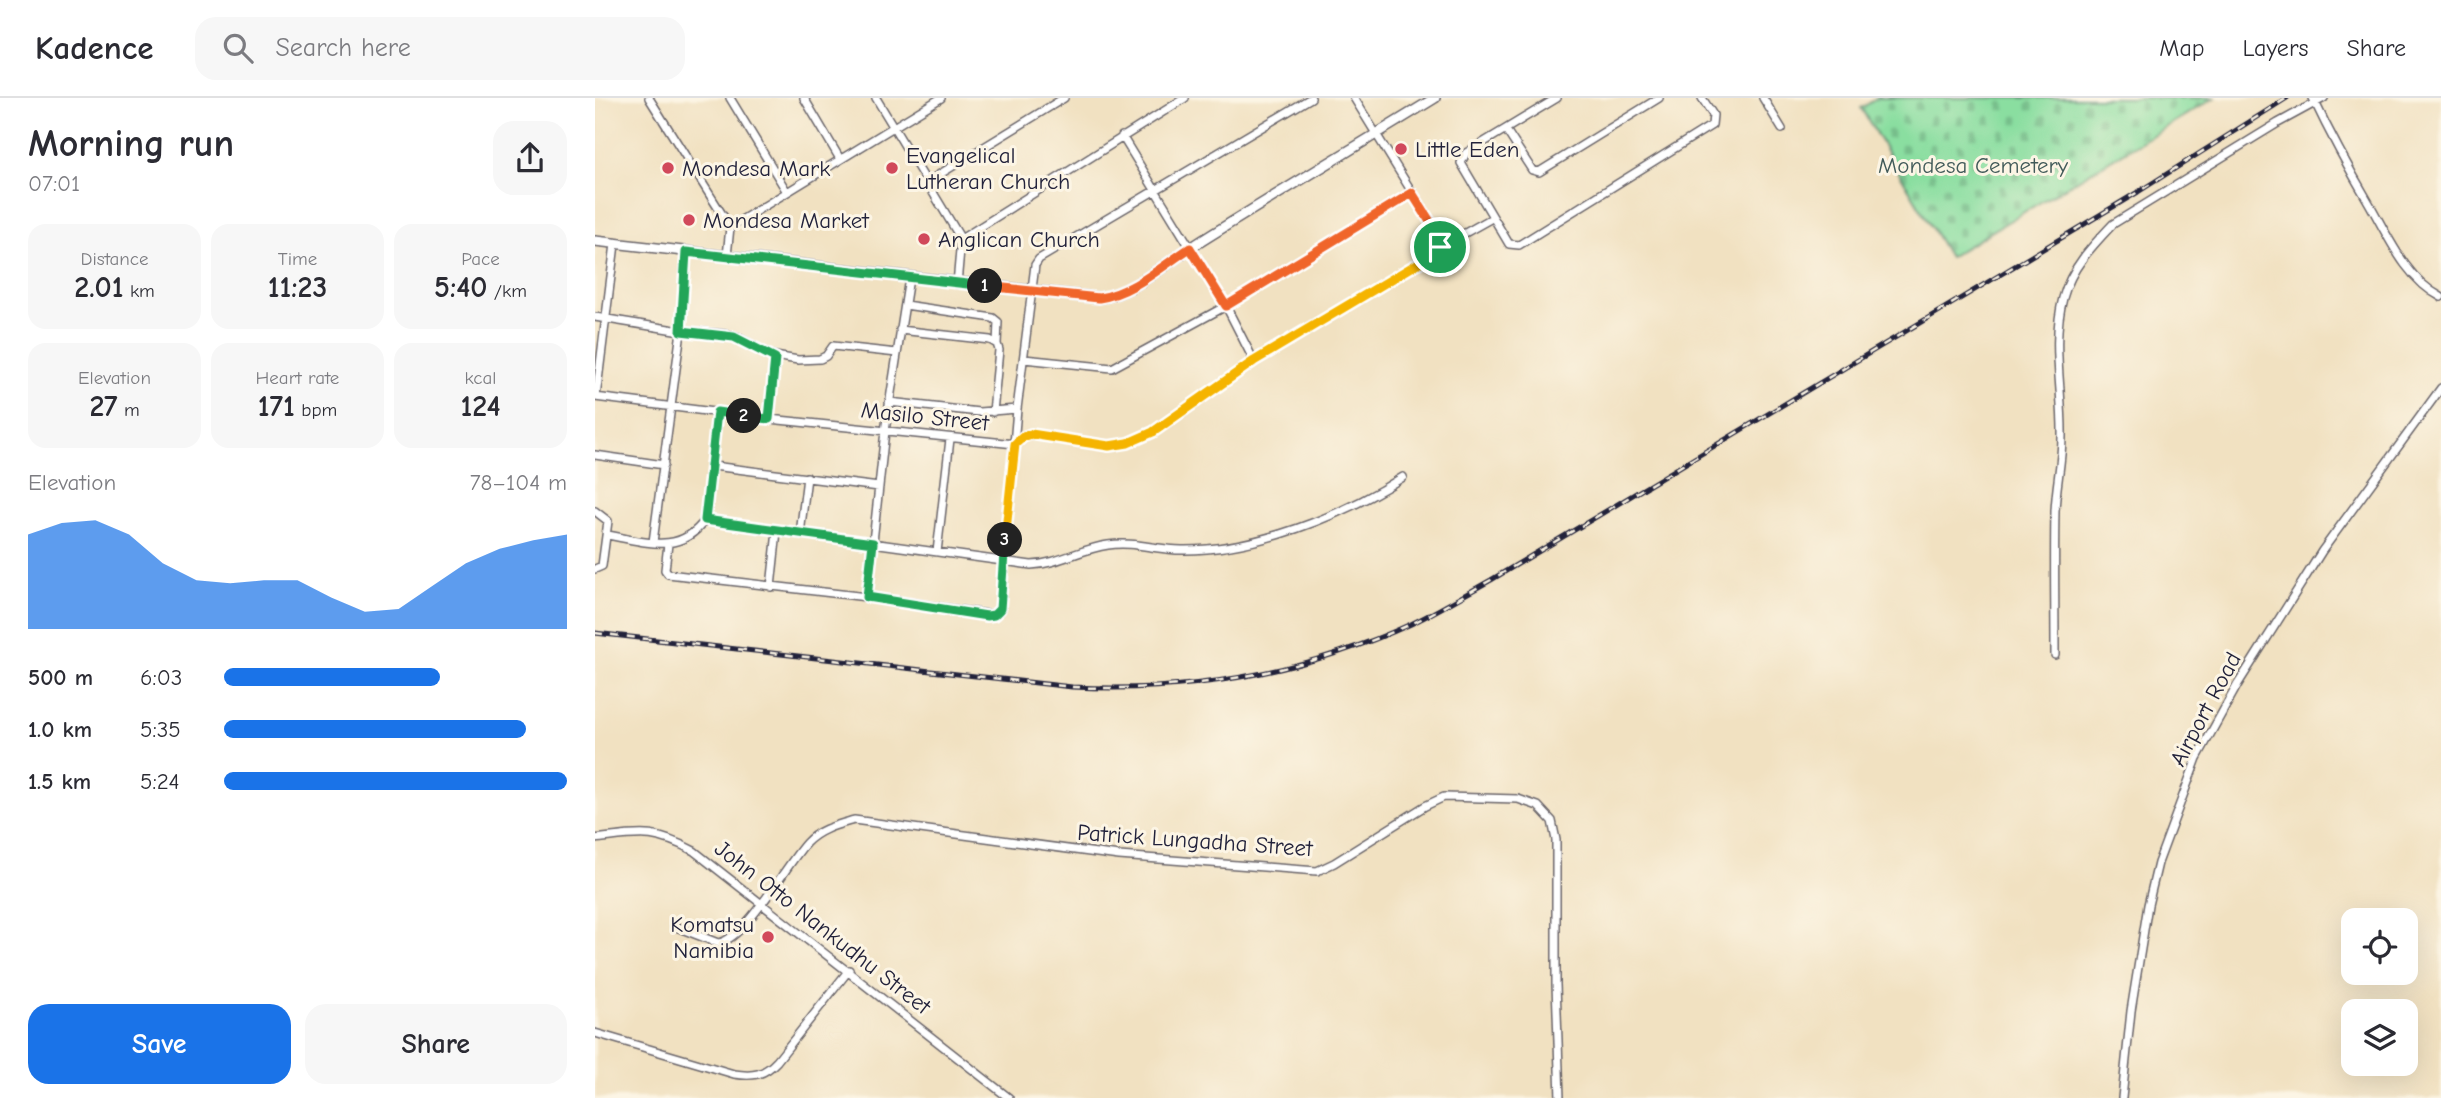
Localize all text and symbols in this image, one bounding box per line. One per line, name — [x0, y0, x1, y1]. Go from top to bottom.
search box — [195, 17, 685, 80]
text: Kadence — [35, 29, 153, 67]
icon: search — [219, 29, 257, 67]
text: Search here — [275, 33, 411, 63]
text: Map — [2159, 34, 2205, 62]
text: Layers — [2243, 34, 2308, 62]
text: Share — [2346, 34, 2406, 62]
button: share — [493, 121, 567, 195]
text: Morning run — [28, 122, 234, 166]
place label: Little Eden — [1415, 136, 1519, 163]
marker: Little Eden — [1393, 141, 1409, 157]
place label: Evangelical Lutheran Church — [906, 142, 1070, 195]
park label: Mondesa Cemetery — [1878, 152, 2069, 179]
place label: Mondesa Mark — [682, 155, 830, 182]
marker: Mondesa Mark — [660, 160, 676, 176]
marker: Evangelical Lutheran Church — [884, 160, 900, 176]
text: 07:01 — [28, 170, 80, 197]
place label: Mondesa Market — [703, 207, 870, 234]
marker: Mondesa Market — [681, 212, 697, 228]
pin — [1410, 217, 1470, 277]
place label: Anglican Church — [938, 226, 1100, 253]
icon: arrive — [1421, 228, 1459, 266]
marker: Anglican Church — [916, 231, 932, 247]
text: Distance — [80, 248, 149, 270]
text: Time — [278, 248, 317, 270]
text: Pace — [461, 248, 500, 270]
pin: 1 — [967, 268, 1003, 304]
text: 2.01 — [74, 270, 124, 305]
text: 11:23 — [268, 270, 327, 305]
text: 5:40 — [434, 270, 487, 305]
text: 1 — [981, 274, 988, 296]
text: km — [124, 280, 155, 302]
text: /km — [487, 280, 527, 302]
text: Elevation — [78, 367, 151, 389]
text: Heart rate — [256, 367, 339, 389]
text: kcal — [465, 367, 496, 389]
text: 27 — [89, 389, 118, 424]
text: 171 — [258, 389, 295, 424]
text: 124 — [461, 389, 500, 424]
street label: Masilo Street — [860, 396, 992, 437]
pin: 2 — [727, 398, 761, 434]
text: m — [118, 399, 140, 421]
text: bpm — [295, 399, 337, 421]
text: 2 — [739, 404, 748, 426]
text: Elevation — [28, 469, 116, 496]
text: 78–104 m — [470, 469, 567, 496]
pin: 3 — [987, 522, 1023, 558]
text: 3 — [1000, 528, 1009, 550]
street label: Airport Road — [2164, 648, 2247, 771]
text: 500 m — [28, 664, 93, 691]
text: 6:03 — [140, 664, 182, 691]
text: 1.0 km — [28, 716, 92, 743]
text: 5:35 — [140, 716, 181, 743]
text: 1.5 km — [28, 768, 91, 795]
text: 5:24 — [140, 768, 180, 795]
street label: Patrick Lungadha Street — [1076, 819, 1315, 862]
street label: John Otto Nankudhu Street — [709, 835, 937, 1021]
map controls — [2341, 908, 2418, 1076]
button: locate — [2341, 908, 2418, 985]
place label: Komatsu Namibia — [670, 911, 754, 964]
marker: Komatsu Namibia — [760, 929, 776, 945]
button: layers — [2341, 999, 2418, 1076]
button: Save — [28, 1004, 291, 1084]
button: Share — [305, 1004, 567, 1084]

